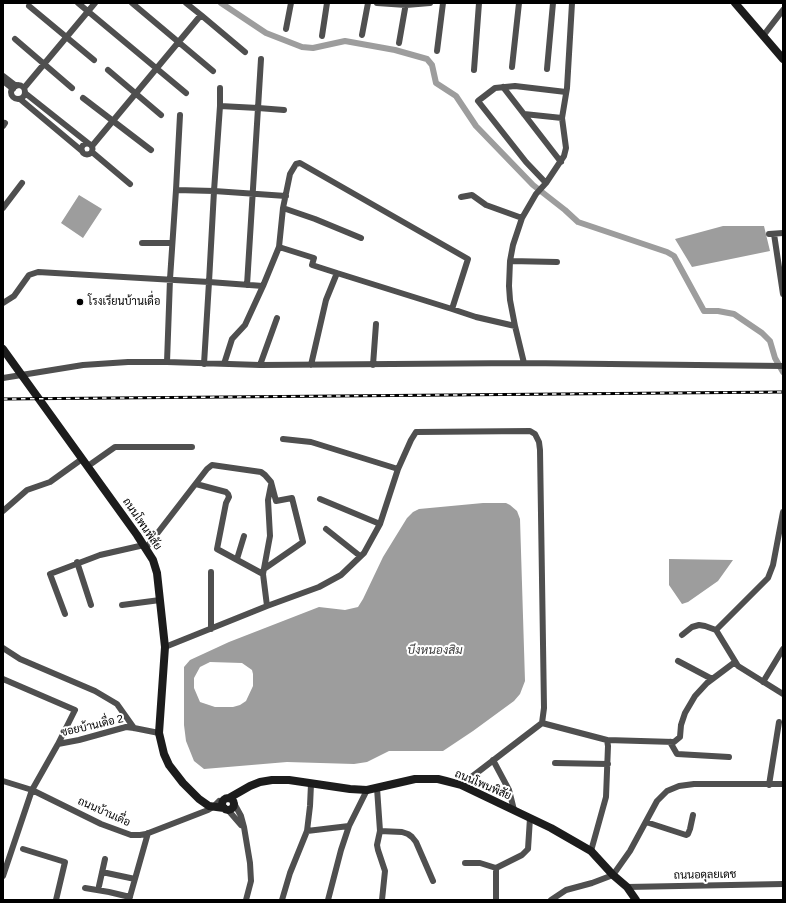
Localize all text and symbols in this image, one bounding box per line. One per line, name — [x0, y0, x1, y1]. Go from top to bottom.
place label: โรงเรียนบ้านเดื่อ — [88, 295, 160, 309]
marker: โรงเรียนบ้านเดื่อ — [75, 297, 85, 307]
street label: ถนนโพนพิสัย — [120, 495, 164, 553]
water label: บึงหนองสิม — [407, 643, 463, 657]
street label: ซอยบ้านเดื่อ 2 — [59, 712, 125, 740]
street label: ถนนโพนพิสัย — [453, 767, 513, 803]
street label: ถนนบ้านเดื่อ — [76, 795, 132, 829]
street label: ถนนอดุลยเดช — [674, 868, 736, 882]

